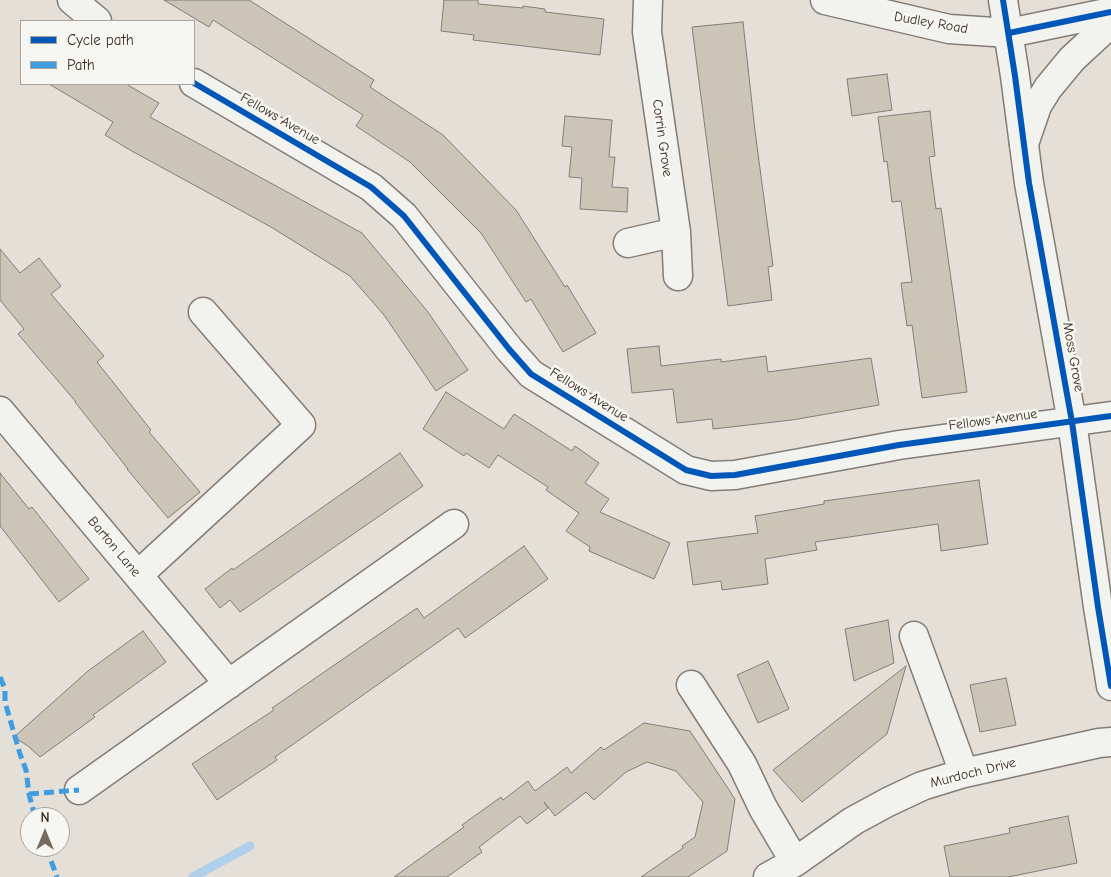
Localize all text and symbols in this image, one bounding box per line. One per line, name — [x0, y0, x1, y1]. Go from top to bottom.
street label: Dudley Road — [893, 8, 969, 38]
legend — [20, 20, 195, 85]
text: Cycle path — [67, 31, 134, 49]
text: Path — [67, 56, 95, 74]
street label: Fellows Avenue — [237, 89, 323, 149]
street label: Corrin Grove — [648, 98, 676, 178]
street label: Moss Grove — [1059, 321, 1087, 393]
street label: Fellows Avenue — [547, 364, 631, 426]
street label: Fellows Avenue — [948, 405, 1038, 435]
street label: Barton Lane — [84, 513, 144, 581]
street label: Murdoch Drive — [928, 754, 1018, 792]
north arrow — [20, 807, 70, 857]
text: N — [40, 809, 50, 826]

